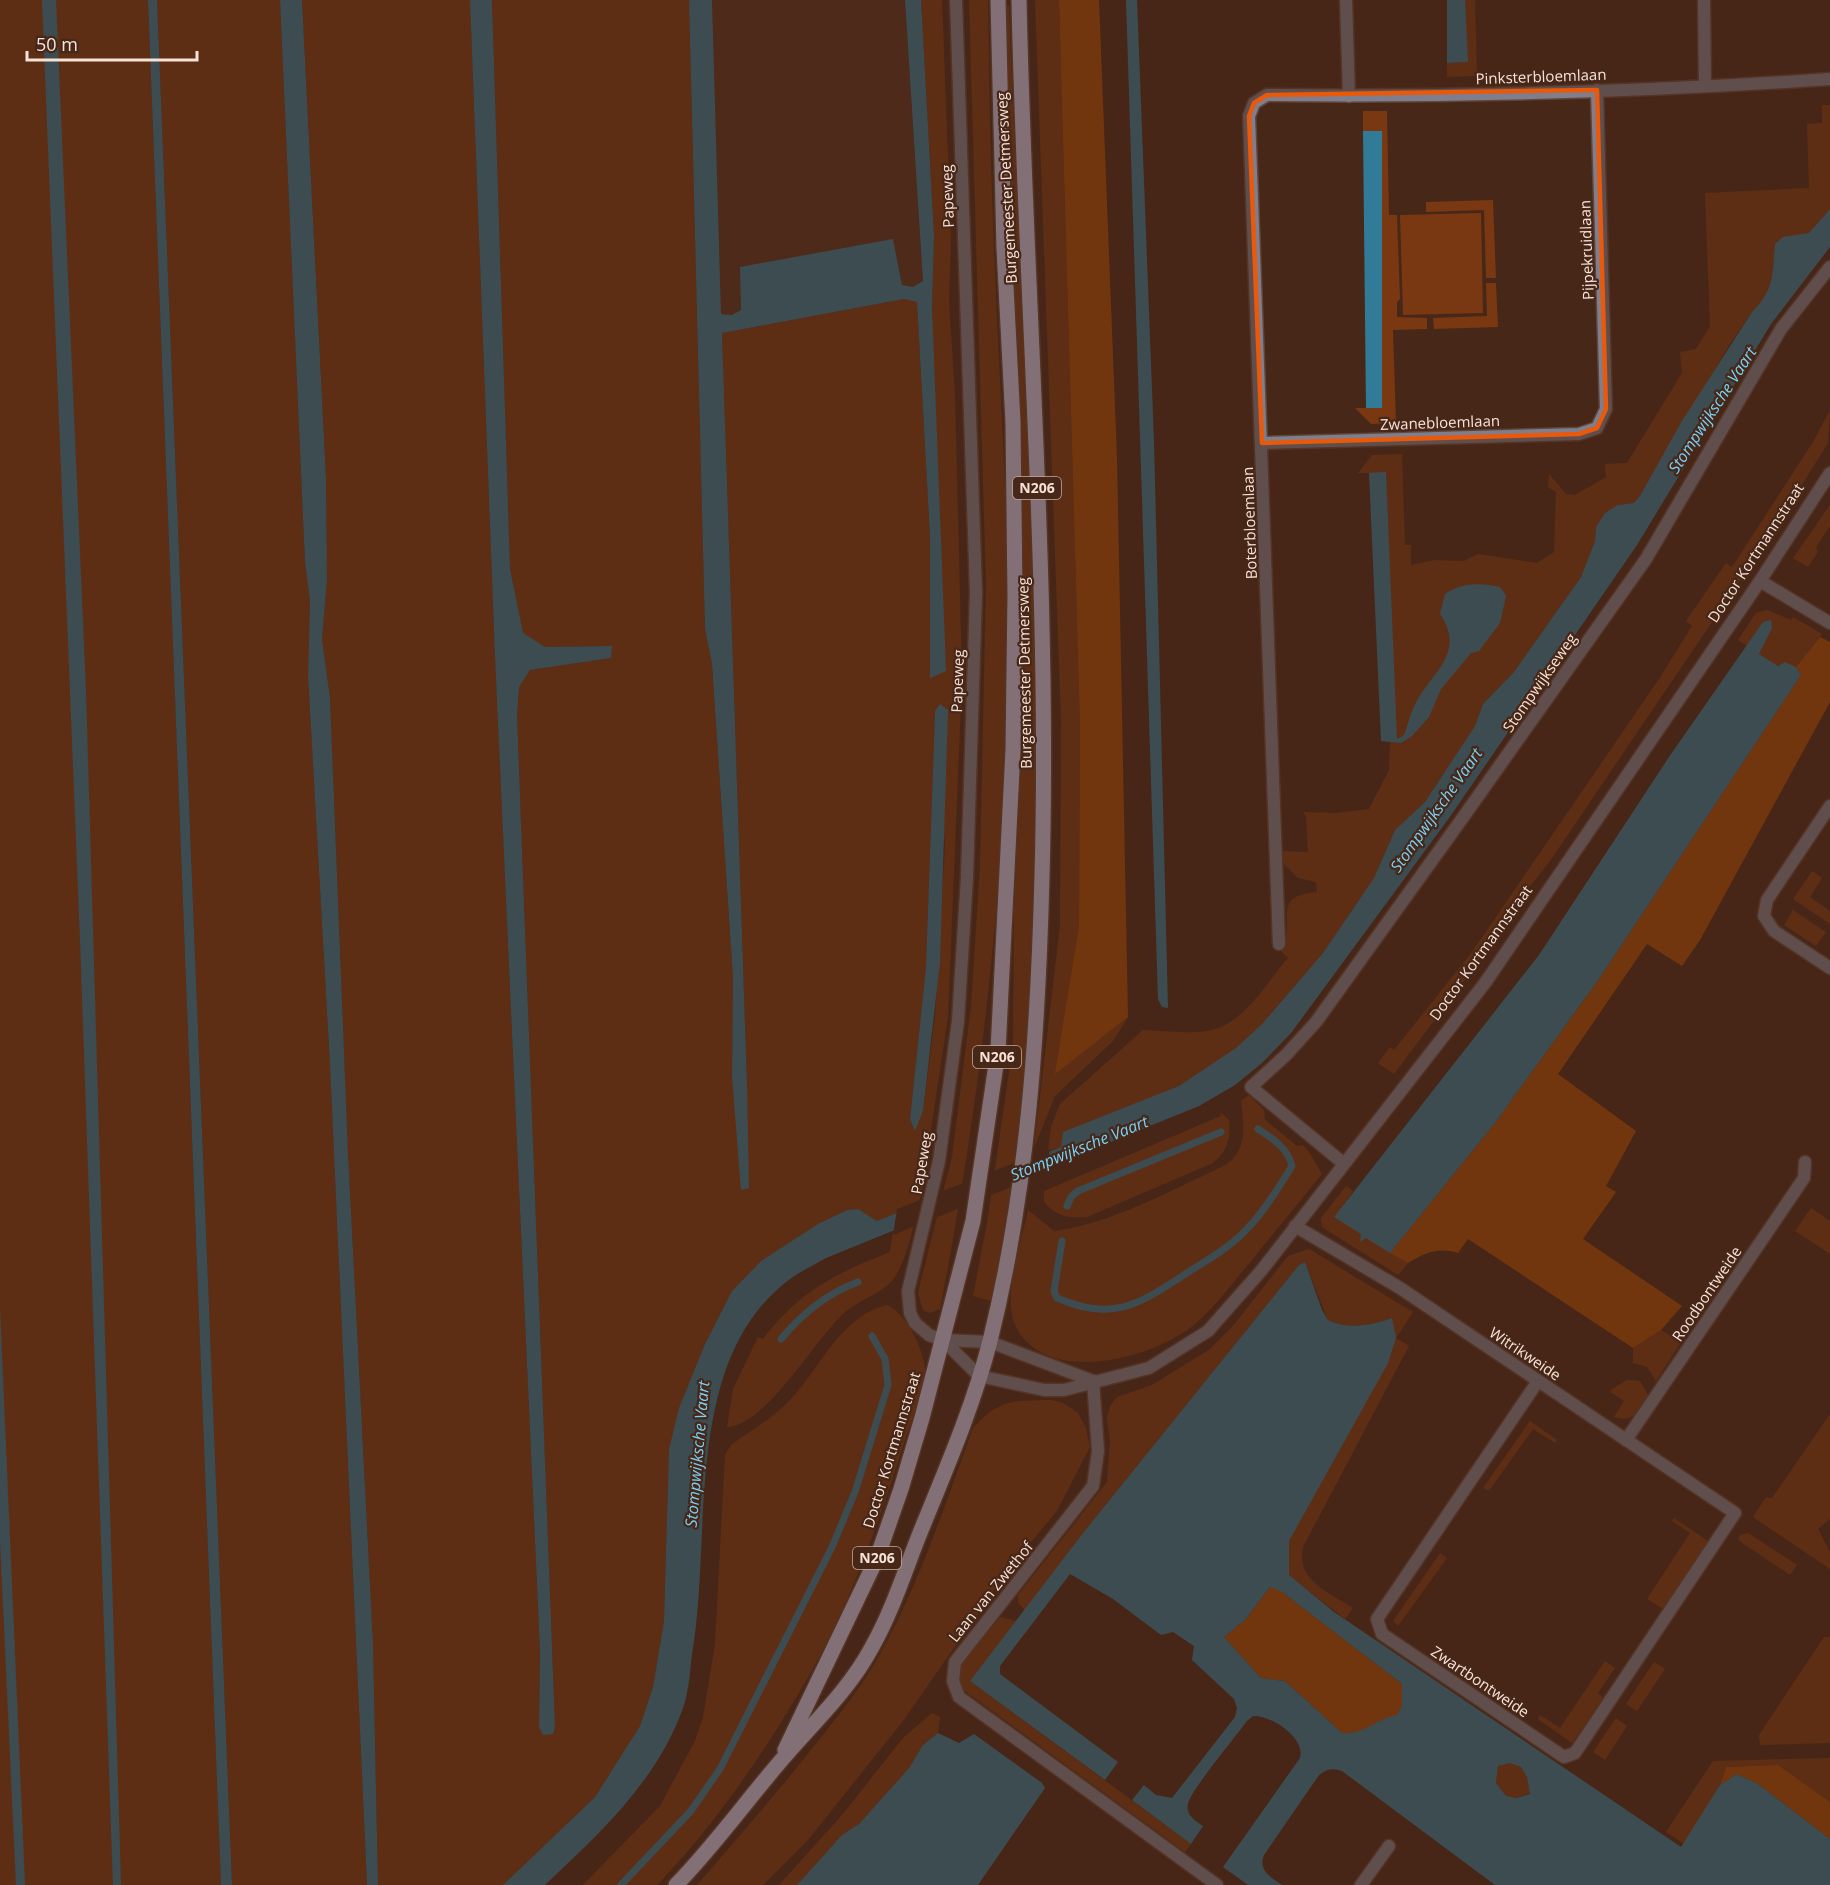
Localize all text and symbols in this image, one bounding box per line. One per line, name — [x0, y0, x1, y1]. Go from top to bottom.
scale bar — [27, 24, 196, 62]
text: 50 m — [36, 32, 78, 56]
street label: Pinksterbloemlaan — [1475, 64, 1607, 88]
street label: Burgemeester Detmersweg — [991, 92, 1021, 284]
street label: Papeweg — [936, 164, 958, 228]
street label: Pijpekruidlaan — [1574, 200, 1598, 300]
water label: Stompwijksche Vaart — [1663, 342, 1762, 478]
street label: Zwanebloemlaan — [1380, 410, 1500, 434]
street label: Boterbloemlaan — [1237, 466, 1261, 580]
road number: N206 — [1013, 477, 1061, 499]
street label: Doctor Kortmannstraat — [1703, 479, 1808, 626]
street label: Burgemeester Detmersweg — [1012, 577, 1036, 769]
street label: Stompwijkseweg — [1498, 629, 1581, 736]
street label: Papeweg — [946, 649, 968, 713]
water label: Stompwijksche Vaart — [1385, 743, 1488, 876]
street label: Doctor Kortmannstraat — [1424, 881, 1536, 1024]
road number: N206 — [973, 1046, 1021, 1068]
water label: Stompwijksche Vaart — [1007, 1110, 1152, 1186]
street label: Papeweg — [906, 1130, 936, 1196]
street label: Roodbontweide — [1667, 1242, 1745, 1345]
street label: Witrikweide — [1486, 1322, 1565, 1384]
street label: Doctor Kortmannstraat — [858, 1369, 924, 1530]
water label: Stompwijksche Vaart — [680, 1379, 714, 1528]
street label: Laan van Zwethof — [944, 1536, 1038, 1646]
road number: N206 — [853, 1547, 901, 1569]
street label: Zwartbontweide — [1428, 1641, 1533, 1721]

